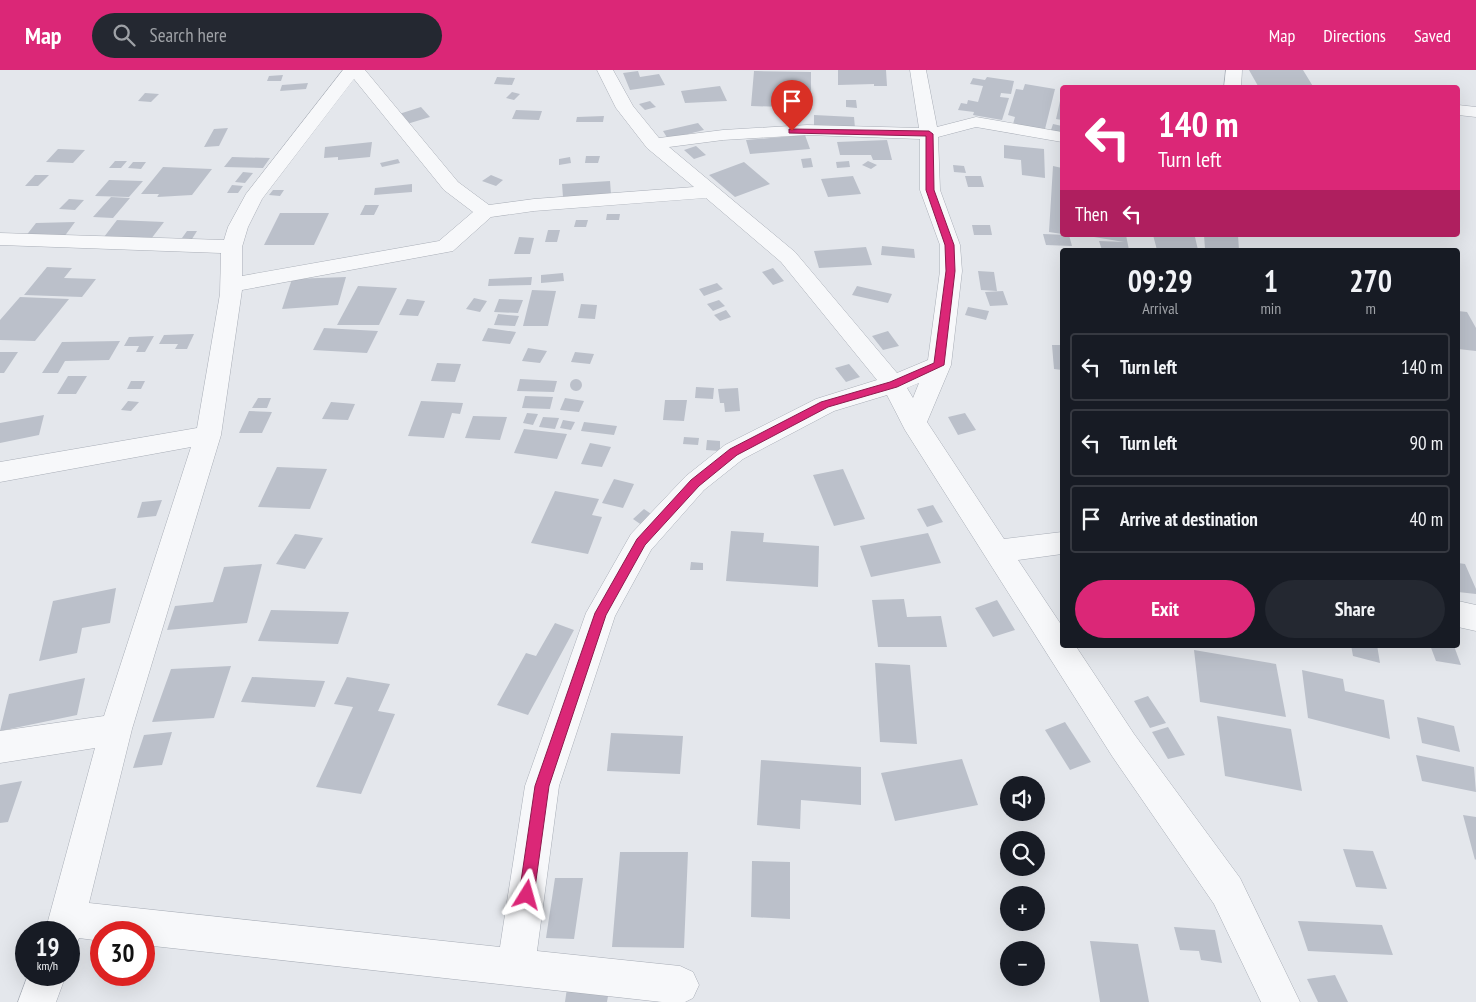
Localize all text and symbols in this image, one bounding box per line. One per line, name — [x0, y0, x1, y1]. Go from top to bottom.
search box — [92, 13, 442, 58]
text: Map — [25, 20, 62, 51]
icon: search — [110, 21, 138, 49]
text: Search here — [150, 23, 227, 47]
text: Map — [1269, 24, 1295, 47]
text: Directions — [1323, 24, 1386, 47]
text: Saved — [1414, 24, 1451, 47]
pin — [771, 80, 813, 131]
icon: arrive — [778, 87, 806, 115]
text: 140 m — [1158, 101, 1239, 147]
icon: left — [1075, 105, 1140, 170]
text: Turn left — [1158, 145, 1222, 173]
icon: left — [1118, 200, 1146, 228]
text: Then — [1075, 202, 1108, 226]
text: 09:29 — [1128, 261, 1193, 300]
text: 1 — [1264, 261, 1278, 300]
text: 270 — [1349, 261, 1392, 300]
text: Arrival — [1142, 298, 1178, 318]
text: min — [1260, 298, 1281, 318]
text: m — [1365, 298, 1376, 318]
icon: left — [1077, 353, 1105, 381]
text: Turn left — [1120, 355, 1177, 379]
text: 140 m — [1401, 355, 1443, 379]
icon: left — [1077, 429, 1105, 457]
text: Turn left — [1120, 431, 1177, 455]
text: 90 m — [1410, 431, 1443, 455]
icon: arrive — [1077, 505, 1105, 533]
text: Arrive at destination — [1120, 507, 1258, 531]
text: 40 m — [1410, 507, 1443, 531]
button: Exit — [1075, 580, 1255, 638]
button: Share — [1265, 580, 1445, 638]
map controls — [1000, 776, 1045, 986]
button: sound — [1000, 776, 1045, 821]
button: search — [1000, 831, 1045, 876]
position arrow — [500, 868, 552, 920]
button: + — [1000, 886, 1045, 931]
speed limit sign: 30 — [90, 921, 155, 986]
text: 19 — [36, 931, 59, 963]
button: − — [1000, 941, 1045, 986]
text: km/h — [37, 958, 58, 973]

